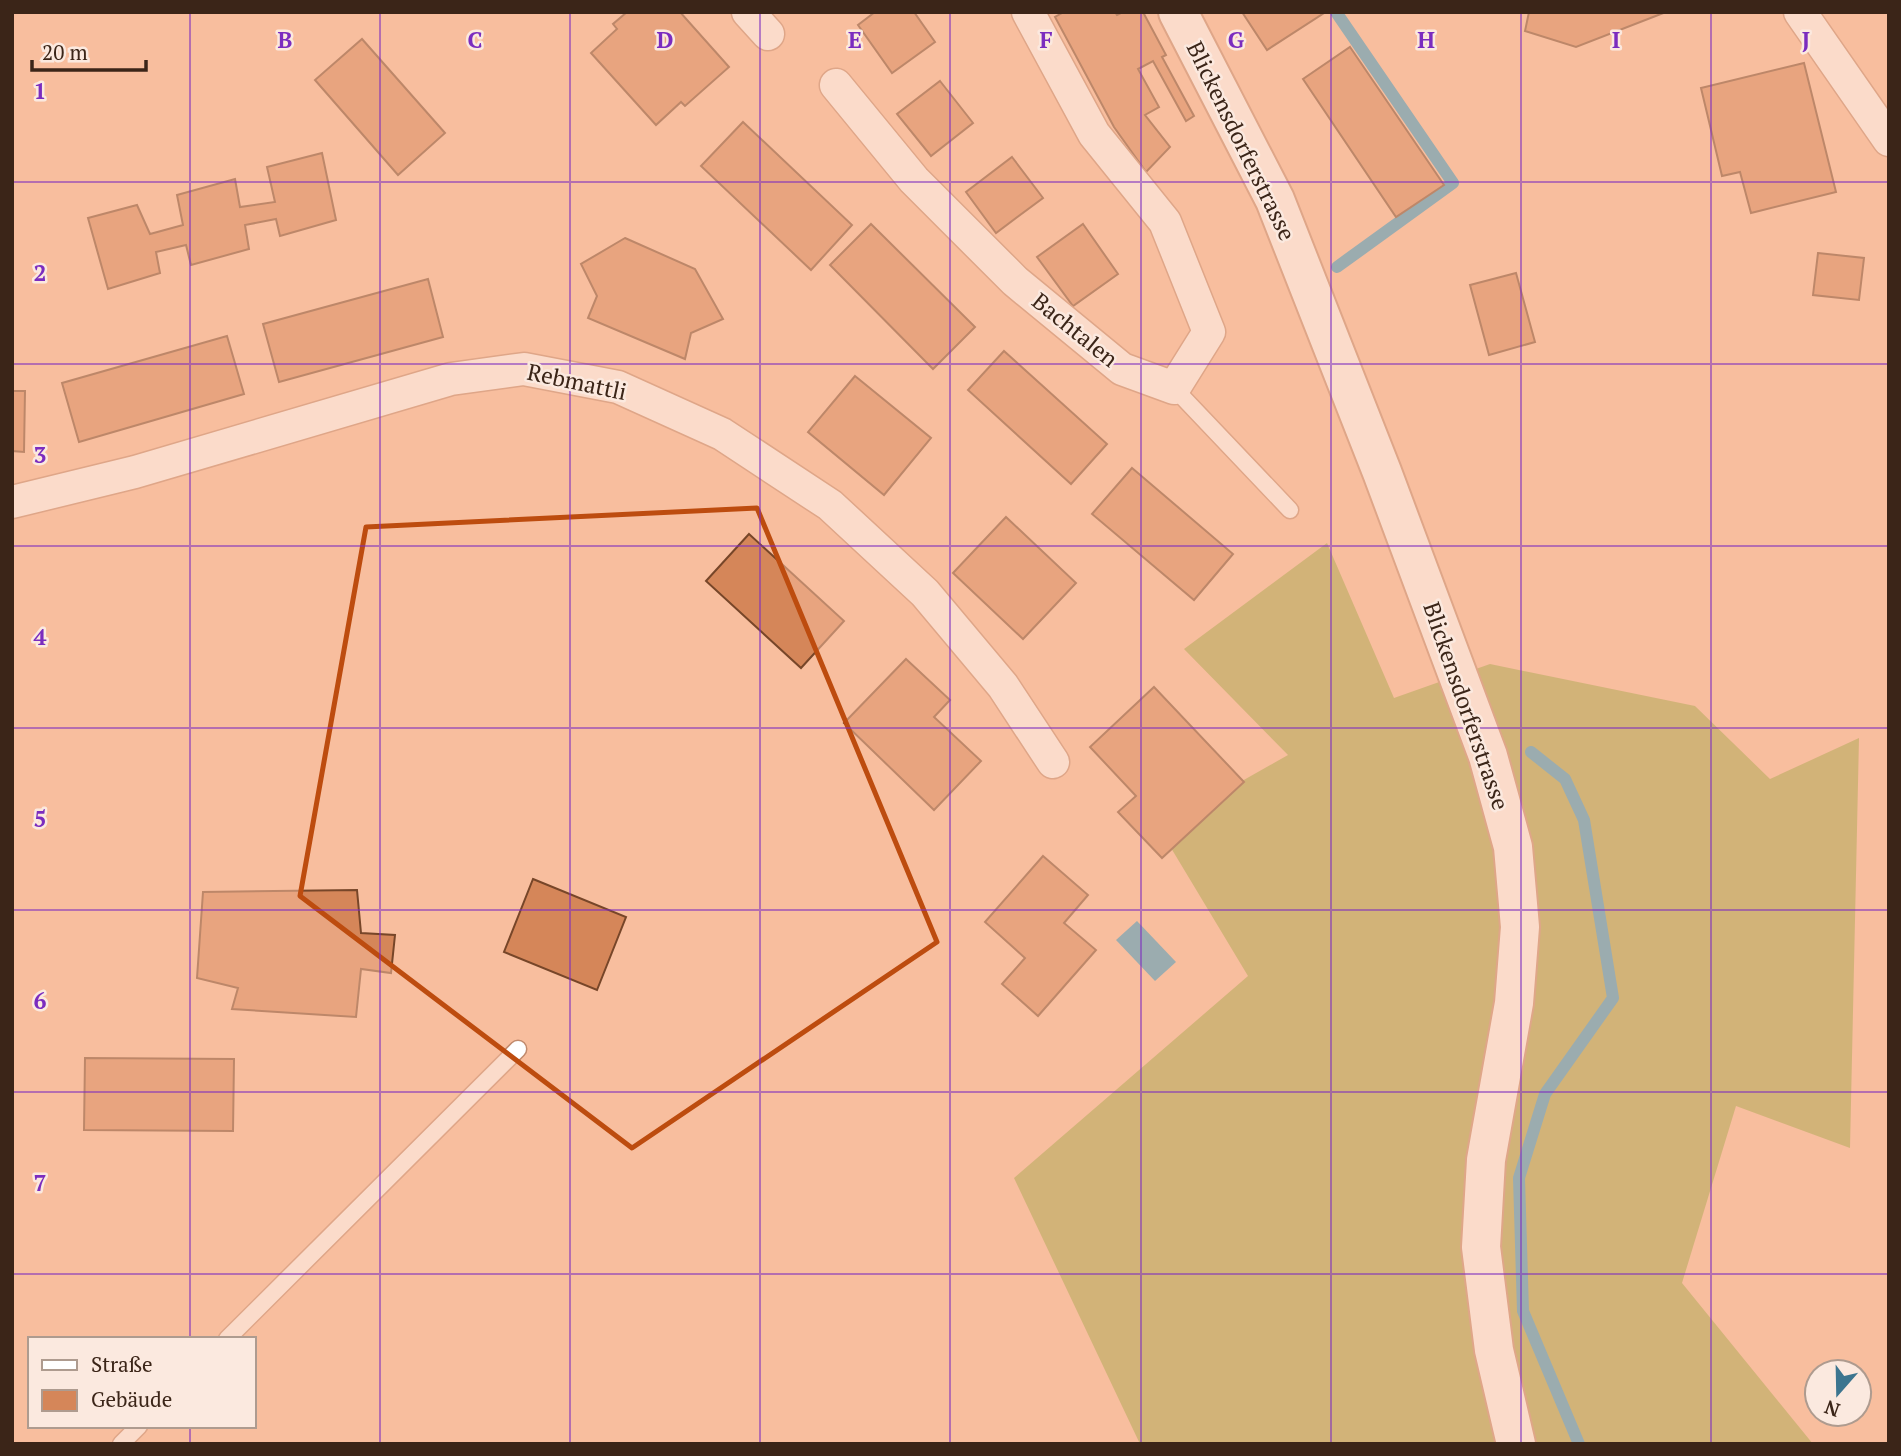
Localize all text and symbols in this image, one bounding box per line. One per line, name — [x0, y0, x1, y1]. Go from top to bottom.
text: B — [278, 24, 293, 55]
text: C — [468, 24, 483, 55]
text: D — [657, 24, 674, 55]
text: E — [848, 24, 862, 55]
text: F — [1039, 24, 1053, 55]
text: G — [1228, 24, 1245, 55]
text: H — [1417, 24, 1435, 55]
text: I — [1612, 24, 1620, 55]
text: J — [1802, 24, 1810, 55]
scale bar — [32, 28, 145, 72]
street label: Blickensdorferstrasse — [1180, 36, 1303, 246]
text: 20 m — [42, 38, 88, 66]
text: 1 — [34, 75, 47, 106]
text: 2 — [34, 257, 47, 288]
street label: Bachtalen — [1026, 285, 1125, 374]
street label: Rebmattli — [525, 356, 630, 407]
text: 3 — [34, 439, 47, 470]
street label: Blickensdorferstrasse — [1416, 598, 1517, 814]
text: 4 — [34, 621, 47, 652]
text: 5 — [34, 803, 47, 834]
text: 6 — [34, 985, 47, 1016]
text: 7 — [34, 1167, 47, 1198]
legend — [28, 1337, 256, 1428]
text: Straße — [91, 1350, 153, 1378]
north arrow — [1803, 1358, 1873, 1428]
text: Gebäude — [91, 1385, 172, 1413]
text: N — [1820, 1395, 1843, 1424]

